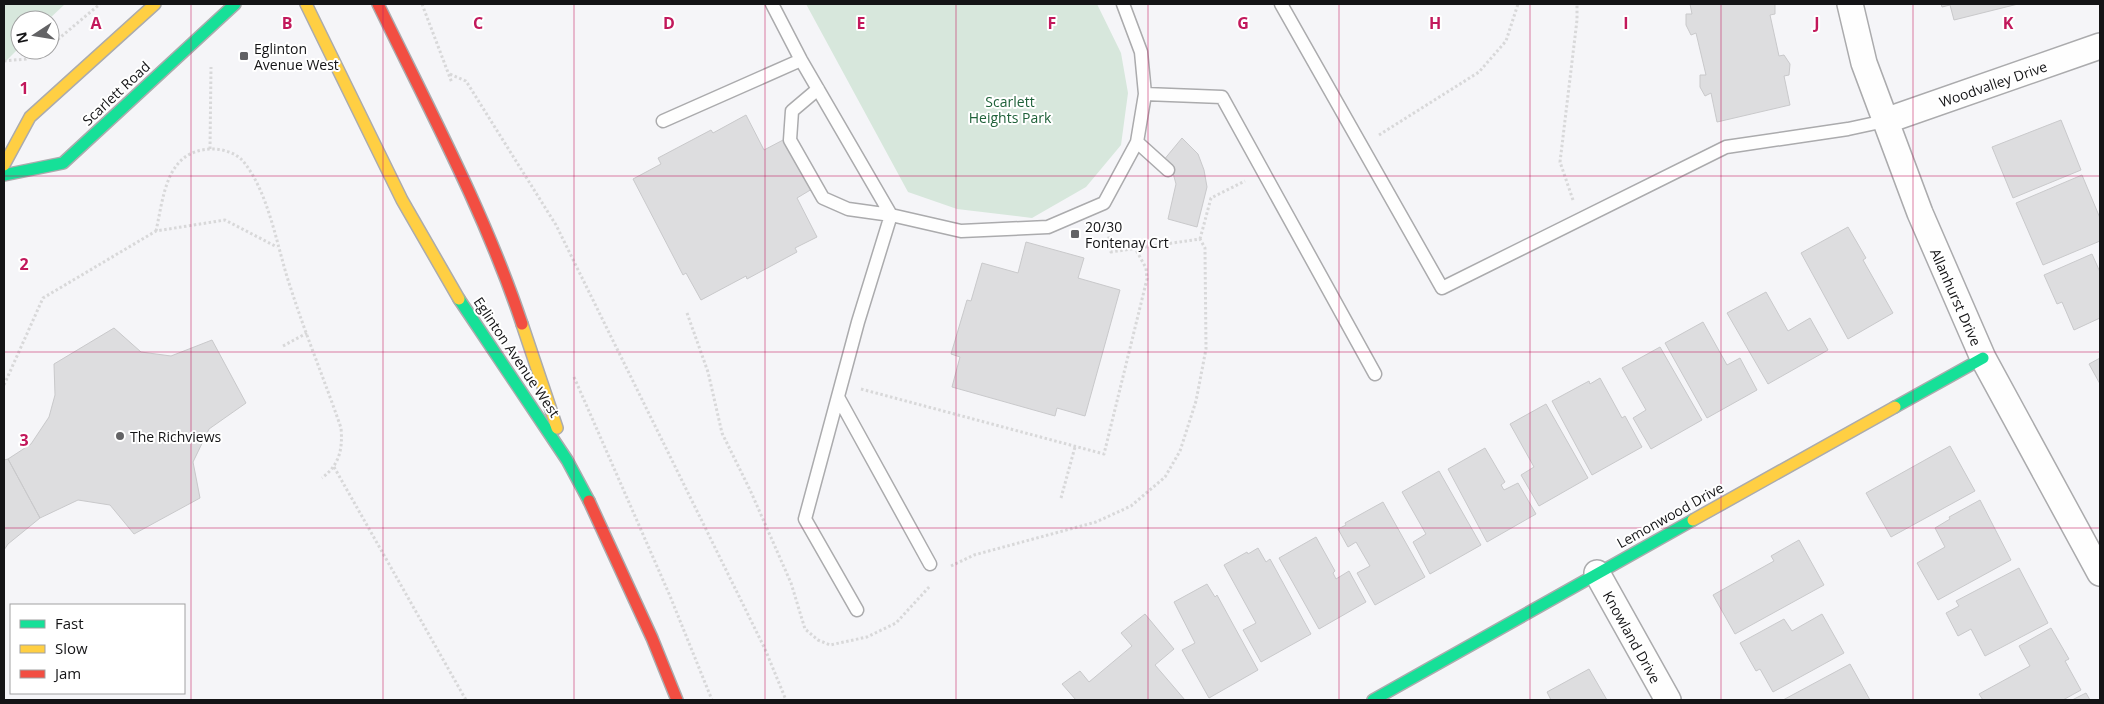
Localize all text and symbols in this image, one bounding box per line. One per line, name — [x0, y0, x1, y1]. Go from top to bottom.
north arrow — [10, 10, 60, 60]
text: A — [90, 12, 102, 34]
text: B — [282, 12, 292, 34]
text: C — [473, 12, 483, 34]
text: D — [663, 12, 675, 34]
text: E — [857, 12, 866, 34]
text: F — [1048, 12, 1056, 34]
text: G — [1237, 12, 1249, 34]
text: H — [1429, 12, 1441, 34]
text: I — [1623, 12, 1629, 34]
text: J — [1812, 12, 1820, 34]
text: K — [2003, 12, 2014, 34]
text: N — [11, 30, 32, 45]
place label: Eglinton Avenue West — [254, 39, 339, 74]
marker: Eglinton Avenue West — [238, 50, 250, 62]
street label: Scarlett Road — [78, 57, 154, 129]
street label: Woodvalley Drive — [1937, 57, 2050, 111]
text: 1 — [19, 77, 29, 99]
park label: Scarlett Heights Park — [969, 92, 1052, 127]
place label: 20/30 Fontenay Crt — [1085, 217, 1169, 252]
marker: 20/30 Fontenay Crt — [1069, 228, 1081, 240]
street label: Allanhurst Drive — [1926, 245, 1986, 349]
text: 2 — [19, 253, 29, 275]
street label: Eglinton Avenue West — [470, 293, 564, 421]
place label: The Richviews — [130, 427, 221, 446]
text: 3 — [19, 429, 29, 451]
marker: The Richviews — [114, 430, 126, 442]
street label: Lemonwood Drive — [1613, 478, 1727, 552]
street label: Knowland Drive — [1599, 587, 1665, 687]
legend — [10, 604, 185, 694]
text: Fast — [55, 613, 84, 633]
text: Slow — [55, 638, 88, 658]
text: Jam — [53, 663, 81, 683]

